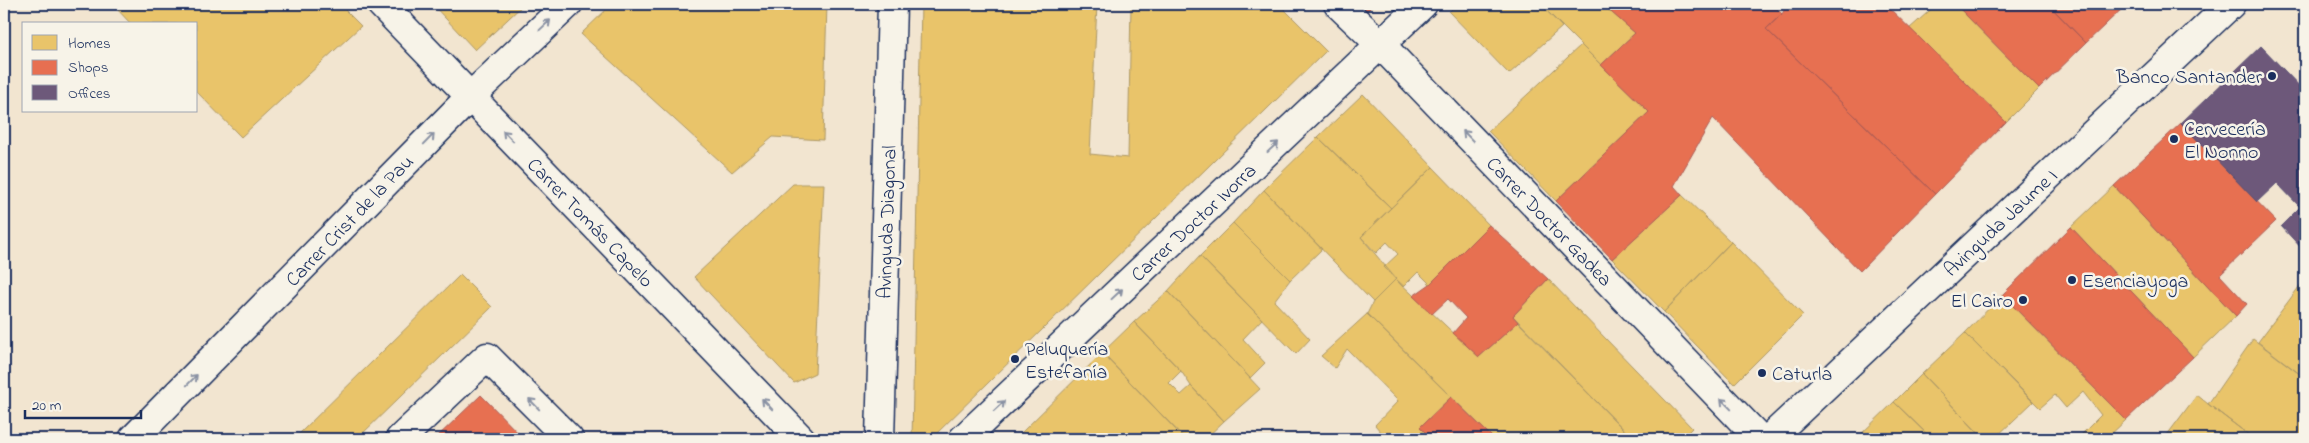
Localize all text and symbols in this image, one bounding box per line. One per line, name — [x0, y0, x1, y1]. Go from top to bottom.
one-way arrow — [539, 19, 551, 31]
legend — [22, 22, 198, 112]
text: Homes — [68, 33, 111, 55]
text: Shops — [68, 57, 108, 79]
place label: Banco Santander — [2115, 64, 2263, 93]
marker: Banco Santander — [2266, 70, 2278, 82]
text: Offices — [68, 83, 110, 105]
place label: Cervecería El Nonno — [2184, 116, 2266, 168]
one-way arrow — [1462, 129, 1474, 142]
one-way arrow — [502, 130, 514, 143]
one-way arrow — [422, 133, 435, 145]
marker: Cervecería El Nonno — [2168, 133, 2180, 145]
one-way arrow — [1267, 141, 1280, 153]
street label: Avinguda Diagonal — [871, 145, 907, 299]
street label: Carrer Crist de la Pau — [280, 149, 422, 294]
street label: Carrer Doctor Gadea — [1478, 151, 1618, 294]
street label: Carrer Tomás Capelo — [519, 152, 659, 296]
street label: Carrer Doctor Ivorra — [1125, 158, 1264, 290]
street label: Avinguda Jaume I — [1938, 163, 2066, 285]
place label: Esenciayoga — [2082, 268, 2188, 298]
marker: Esenciayoga — [2066, 274, 2078, 286]
one-way arrow — [1110, 288, 1123, 300]
place label: El Cairo — [1951, 288, 2013, 317]
marker: El Cairo — [2017, 294, 2029, 306]
place label: Peluquería Estefanía — [1025, 336, 1108, 388]
marker: Peluquería Estefanía — [1009, 353, 1021, 365]
place label: Caturla — [1772, 361, 1832, 390]
marker: Caturla — [1756, 367, 1768, 379]
one-way arrow — [186, 373, 198, 386]
scale bar — [25, 388, 141, 420]
text: 20 m — [32, 395, 62, 417]
one-way arrow — [761, 398, 773, 410]
one-way arrow — [1720, 398, 1732, 410]
one-way arrow — [529, 399, 541, 411]
one-way arrow — [992, 400, 1005, 412]

